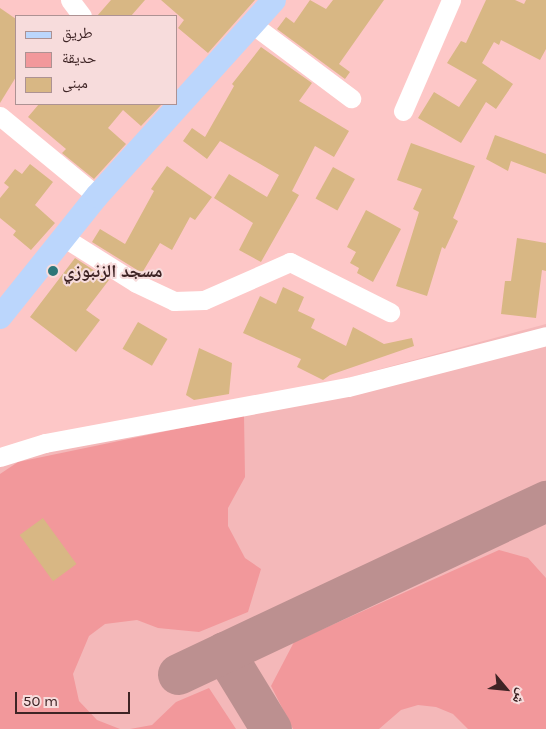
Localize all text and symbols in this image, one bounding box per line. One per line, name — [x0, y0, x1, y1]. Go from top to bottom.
legend — [15, 15, 178, 105]
text: طريق — [62, 24, 93, 42]
text: حديقة — [62, 49, 96, 67]
text: مبنى — [62, 74, 88, 92]
place label: مسجد الزنبوزي — [63, 260, 163, 282]
marker: مسجد الزنبوزي — [47, 265, 59, 277]
north arrow — [481, 664, 531, 714]
scale bar — [18, 682, 132, 714]
text: ش — [509, 686, 531, 707]
text: 50 m — [23, 692, 58, 710]

